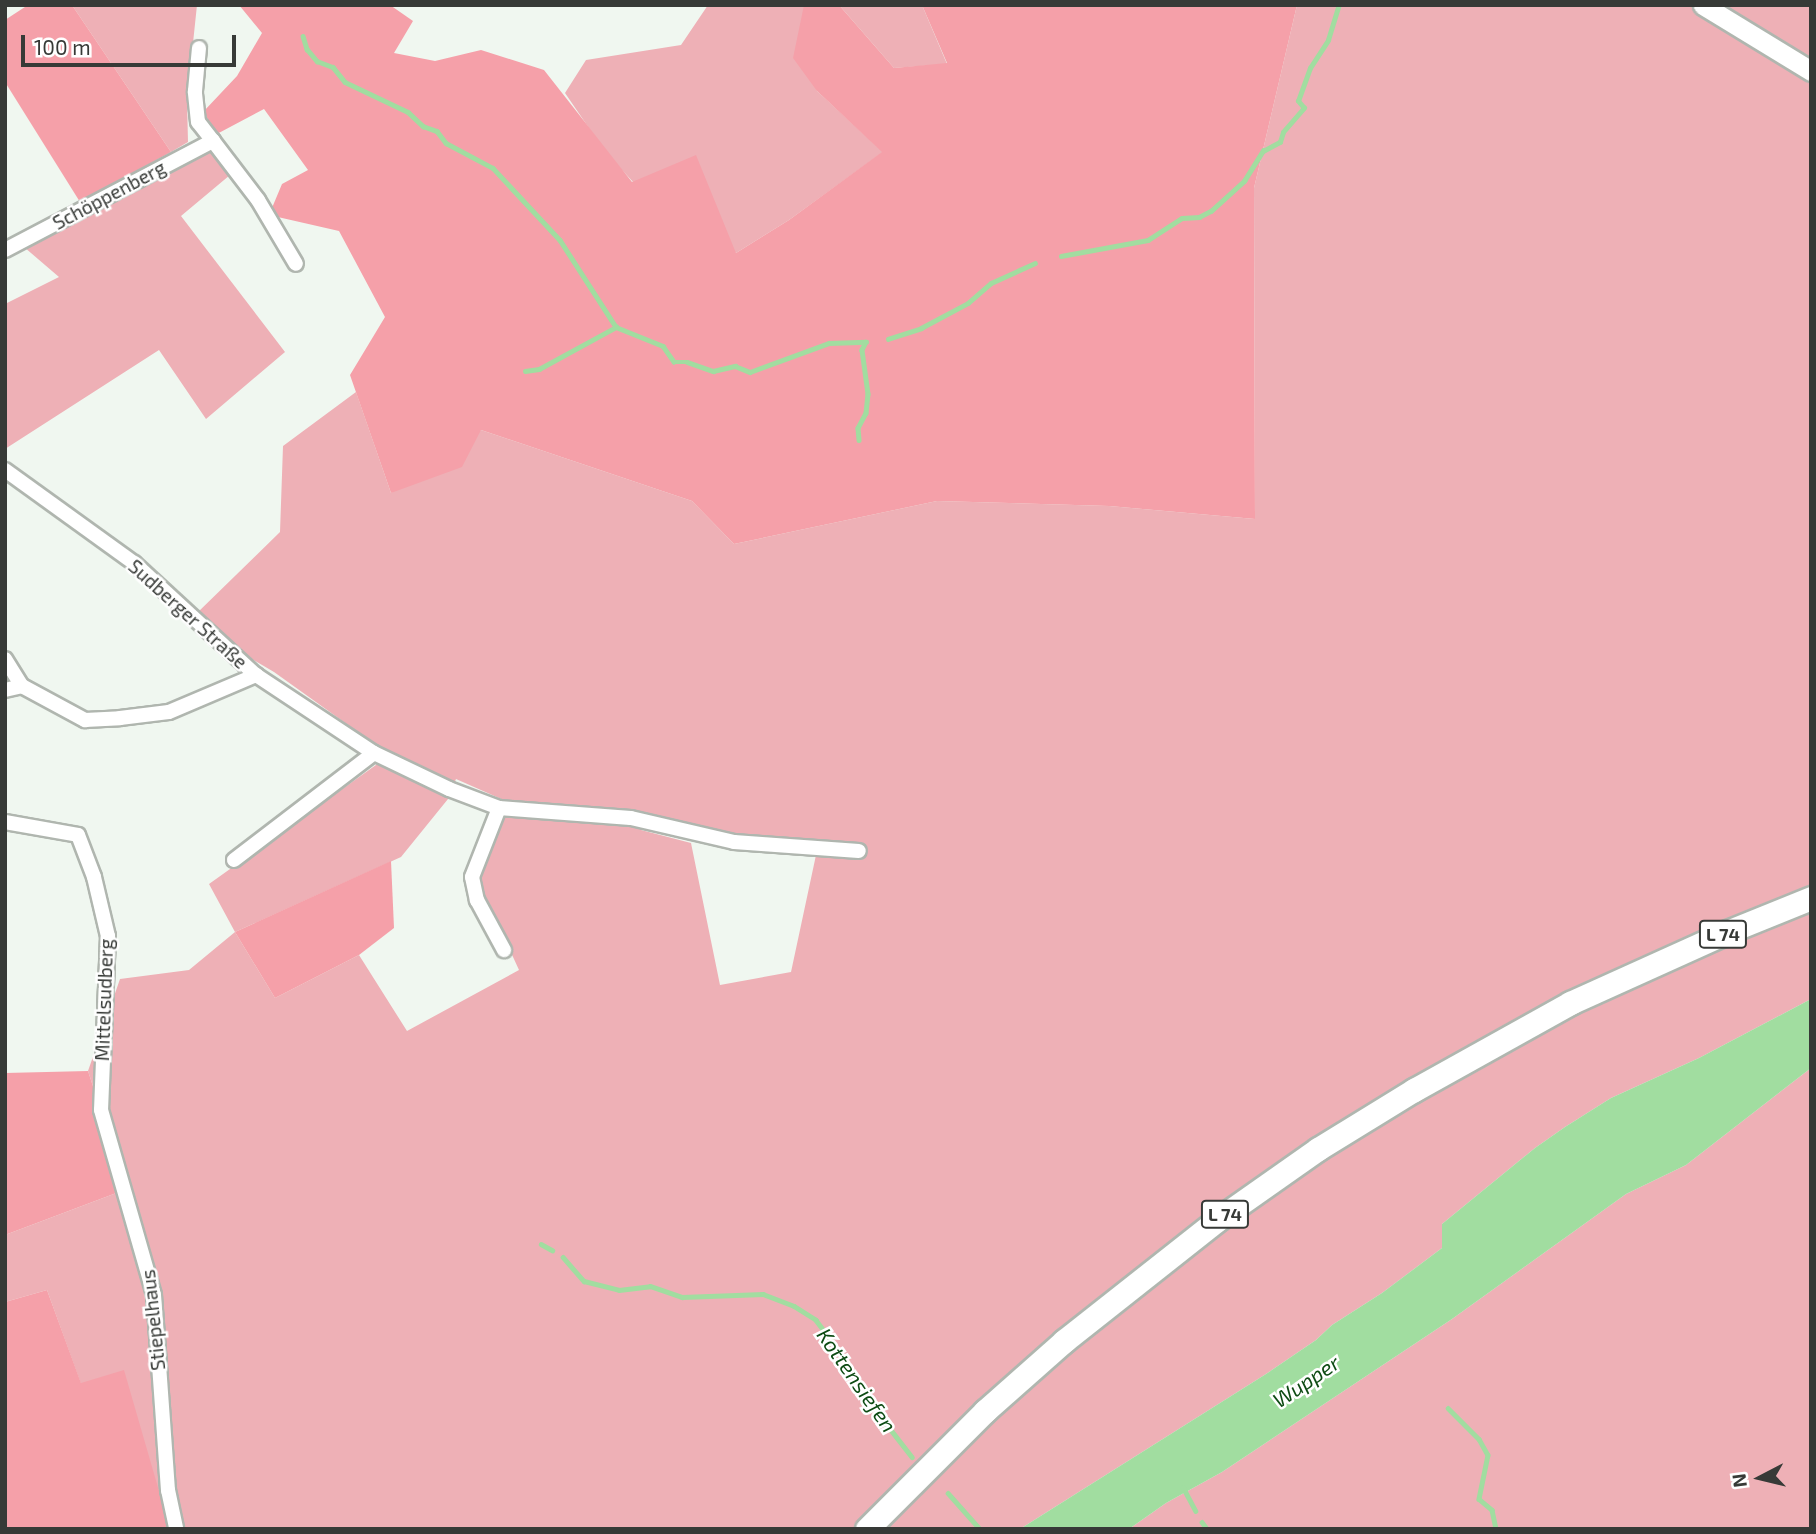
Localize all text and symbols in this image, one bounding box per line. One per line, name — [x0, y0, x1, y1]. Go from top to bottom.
scale bar — [24, 21, 240, 65]
text: 100 m — [34, 34, 91, 59]
street label: Schöppenberg — [49, 156, 169, 234]
street label: Sudberger Straße — [124, 555, 252, 673]
road number: L 74 — [1698, 919, 1748, 948]
street label: Mittelsudberg — [90, 939, 118, 1061]
road number: L 74 — [1200, 1199, 1250, 1228]
street label: Stiepelhaus — [136, 1268, 170, 1372]
water label: Kottensiefen — [812, 1323, 902, 1437]
water label: Wupper — [1268, 1350, 1344, 1412]
north arrow — [1725, 1443, 1795, 1513]
text: N — [1726, 1472, 1751, 1489]

